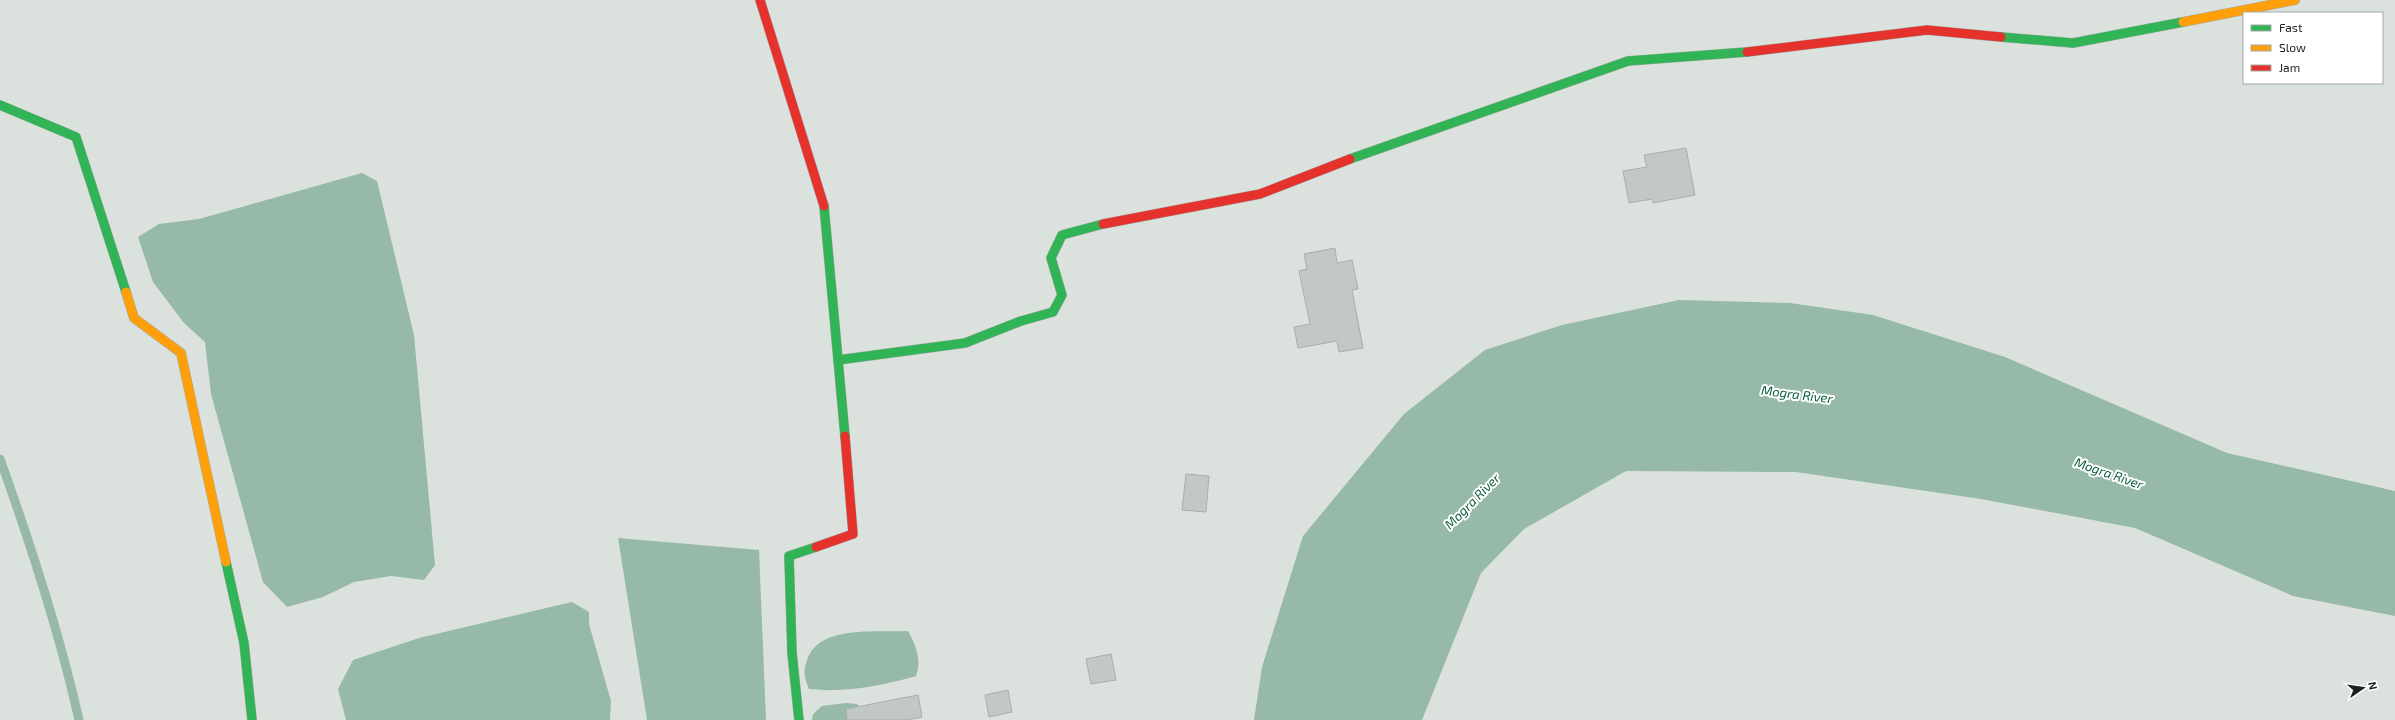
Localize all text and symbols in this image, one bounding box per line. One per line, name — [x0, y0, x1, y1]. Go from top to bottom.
legend — [2243, 12, 2383, 84]
text: Fast — [2279, 20, 2303, 34]
text: Slow — [2279, 40, 2306, 54]
text: Jam — [2279, 60, 2300, 74]
water label: Mogra River — [1760, 382, 1834, 406]
water label: Mogra River — [2072, 454, 2146, 493]
water label: Mogra River — [1441, 469, 1504, 532]
north arrow — [2343, 668, 2383, 708]
text: N — [2366, 680, 2380, 691]

